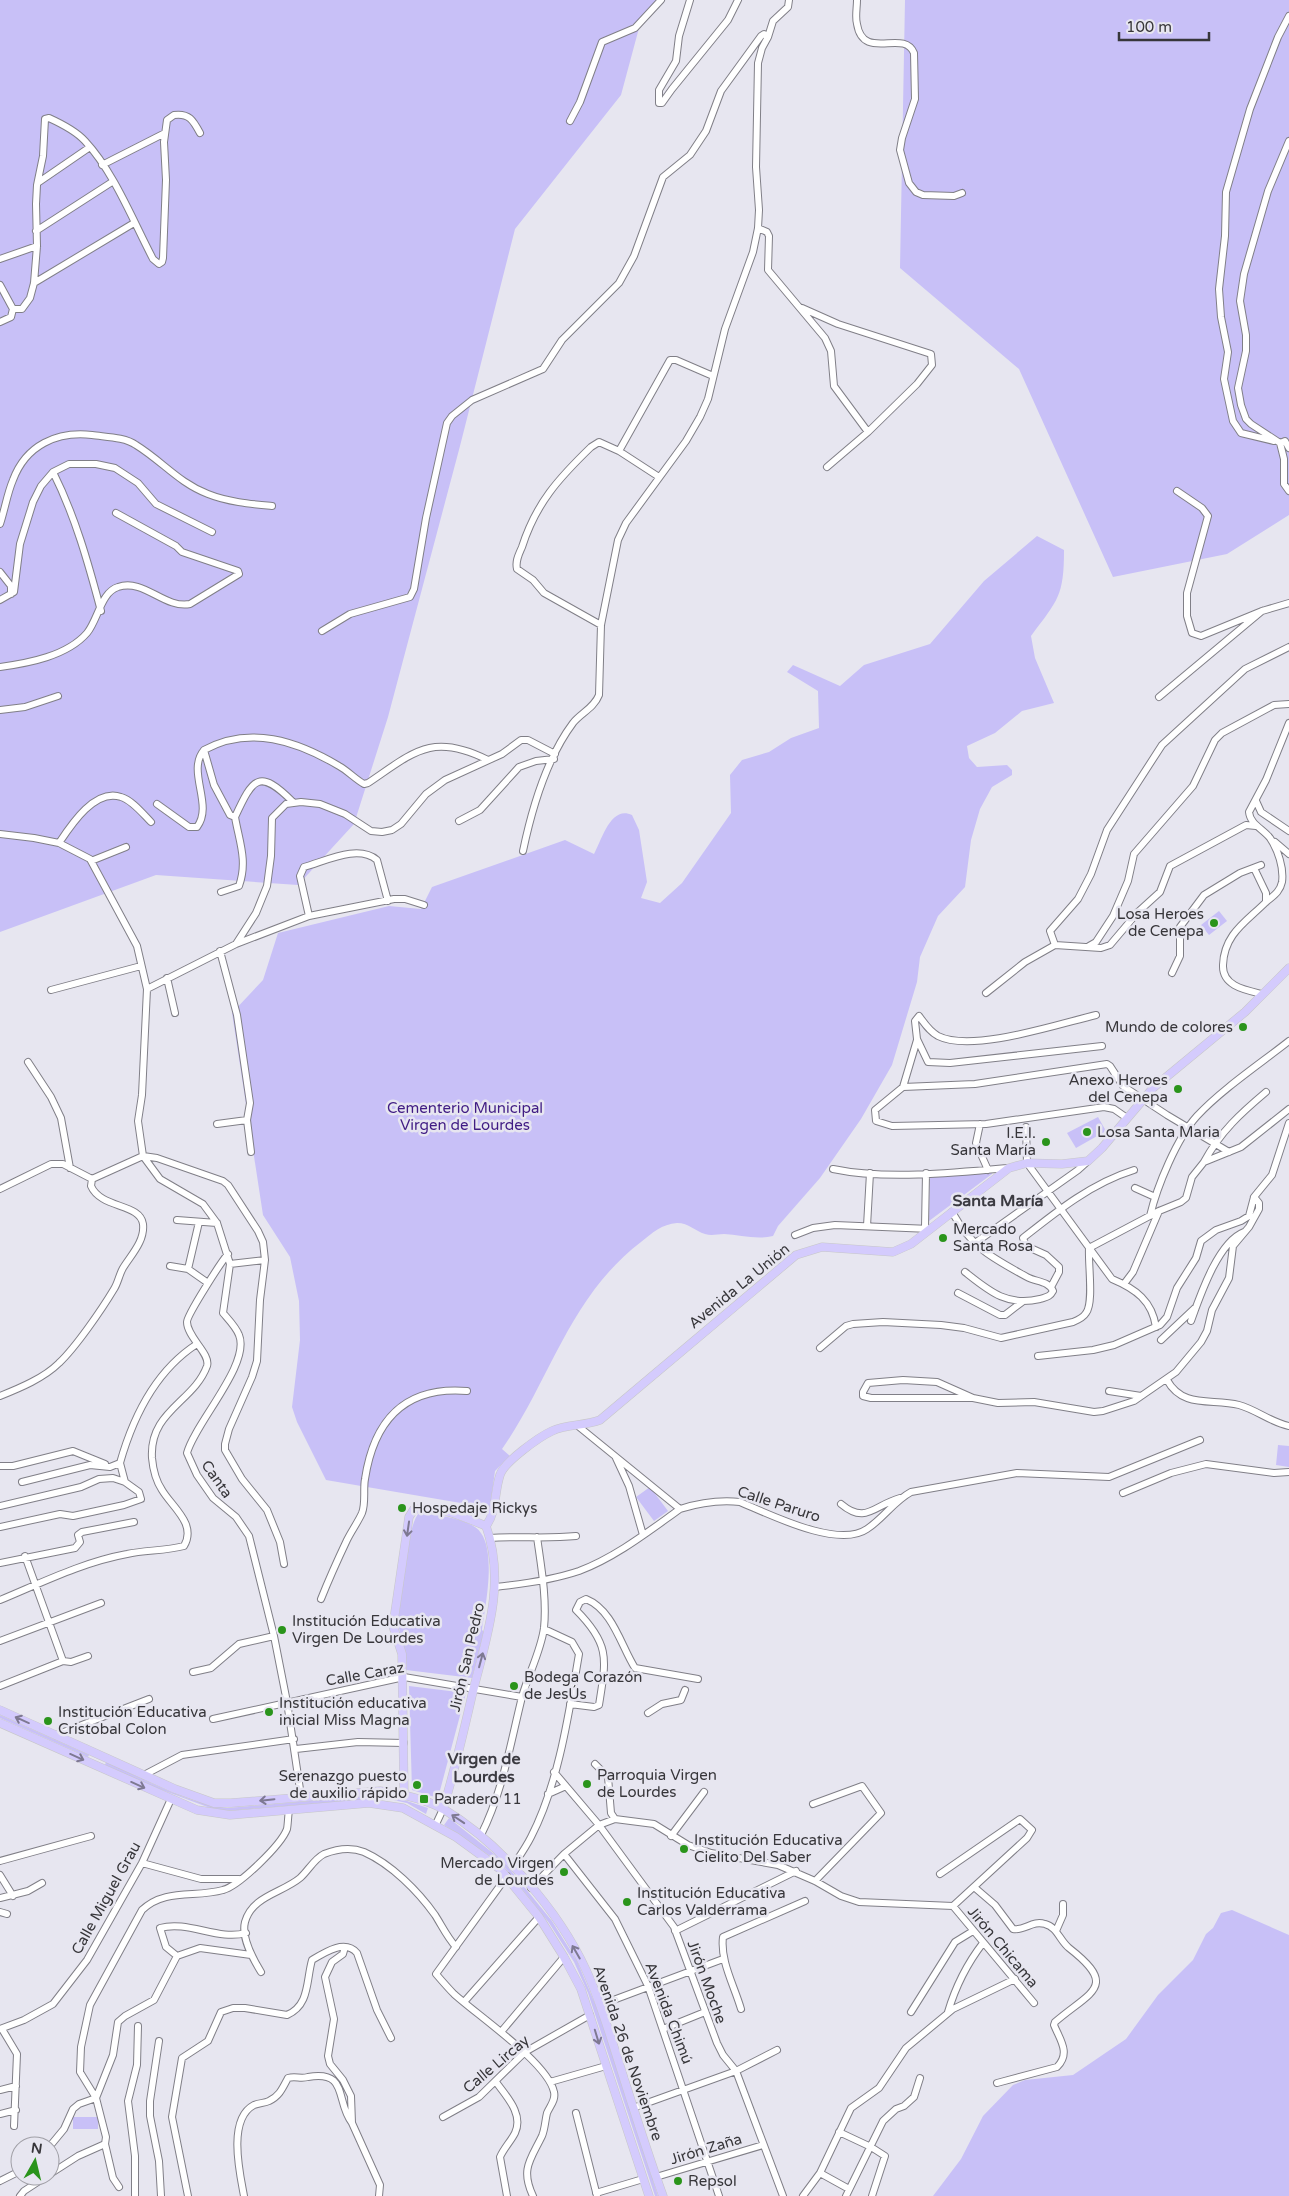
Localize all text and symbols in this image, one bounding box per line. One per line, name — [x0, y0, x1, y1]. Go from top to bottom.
scale bar — [1119, 10, 1209, 42]
text: 100 m — [1126, 18, 1172, 36]
place label: Losa Heroes de Cenepa — [1117, 905, 1204, 940]
marker: Losa Heroes de Cenepa — [1208, 917, 1220, 929]
place label: Mundo de colores — [1105, 1018, 1233, 1036]
marker: Mundo de colores — [1237, 1021, 1249, 1033]
place label: Anexo Heroes del Cenepa — [1068, 1071, 1168, 1106]
marker: Anexo Heroes del Cenepa — [1172, 1083, 1184, 1095]
park label: Cementerio Municipal Virgen de Lourdes — [387, 1099, 543, 1134]
place label: Losa Santa Maria — [1097, 1123, 1220, 1141]
place label: I.E.I. Santa María — [950, 1124, 1036, 1159]
marker: Losa Santa Maria — [1081, 1126, 1093, 1138]
marker: I.E.I. Santa María — [1040, 1136, 1052, 1148]
district label: Santa María — [952, 1191, 1044, 1211]
place label: Mercado Santa Rosa — [953, 1220, 1033, 1255]
marker: Mercado Santa Rosa — [937, 1232, 949, 1244]
street label: Avenida La Unión — [685, 1240, 793, 1332]
street label: Canta — [198, 1457, 236, 1501]
street label: Calle Paruro — [735, 1482, 823, 1526]
place label: Hospedaje Rickys — [412, 1499, 537, 1517]
marker: Hospedaje Rickys — [396, 1502, 408, 1514]
one-way arrow — [402, 1521, 412, 1537]
street label: Jirón San Pedro — [446, 1601, 488, 1713]
place label: Institución Educativa Virgen De Lourdes — [292, 1612, 441, 1647]
marker: Institución Educativa Virgen De Lourdes — [276, 1624, 288, 1636]
one-way arrow — [477, 1653, 486, 1669]
street label: Calle Caraz — [324, 1658, 406, 1690]
place label: Bodega Corazón de JesÚs — [524, 1668, 642, 1703]
marker: Bodega Corazón de JesÚs — [508, 1680, 520, 1692]
place label: Institución educativa inicial Miss Magna — [279, 1694, 427, 1729]
place label: Institución Educativa Cristobal Colon — [58, 1703, 207, 1738]
marker: Institución educativa inicial Miss Magna — [263, 1706, 275, 1718]
one-way arrow — [15, 1715, 30, 1725]
marker: Institución Educativa Cristobal Colon — [42, 1715, 54, 1727]
district label: Virgen de Lourdes — [447, 1749, 521, 1787]
one-way arrow — [69, 1752, 84, 1762]
place label: Parroquia Virgen de Lourdes — [597, 1766, 717, 1801]
place label: Serenazgo puesto de auxilio rápido — [279, 1767, 407, 1802]
marker: Parroquia Virgen de Lourdes — [581, 1778, 593, 1790]
marker: Serenazgo puesto de auxilio rápido — [411, 1779, 423, 1791]
one-way arrow — [130, 1780, 145, 1790]
place label: Paradero 11 — [434, 1790, 522, 1808]
marker: Paradero 11 — [418, 1793, 430, 1805]
one-way arrow — [259, 1795, 275, 1805]
one-way arrow — [451, 1814, 465, 1824]
place label: Institución Educativa Cielito Del Saber — [694, 1831, 843, 1866]
street label: Calle Miguel Grau — [68, 1838, 144, 1958]
marker: Institución Educativa Cielito Del Saber — [678, 1843, 690, 1855]
place label: Mercado Virgen de Lourdes — [440, 1854, 554, 1889]
marker: Mercado Virgen de Lourdes — [558, 1866, 570, 1878]
place label: Institución Educativa Carlos Valderrama — [637, 1884, 786, 1919]
marker: Institución Educativa Carlos Valderrama — [621, 1896, 633, 1908]
street label: Jirón Chicama — [964, 1903, 1042, 1991]
street label: Jirón Moche — [684, 1938, 730, 2026]
one-way arrow — [571, 1946, 581, 1960]
street label: Avenida Chimú — [641, 1959, 697, 2067]
street label: Avenida 26 de Noviembre — [589, 1963, 667, 2143]
one-way arrow — [593, 2029, 603, 2045]
street label: Calle Lircay — [459, 2031, 533, 2097]
street label: Jirón Zaña — [668, 2130, 744, 2168]
north arrow — [10, 2136, 60, 2186]
text: N — [30, 2139, 43, 2158]
place label: Repsol — [688, 2172, 737, 2190]
marker: Repsol — [672, 2175, 684, 2187]

